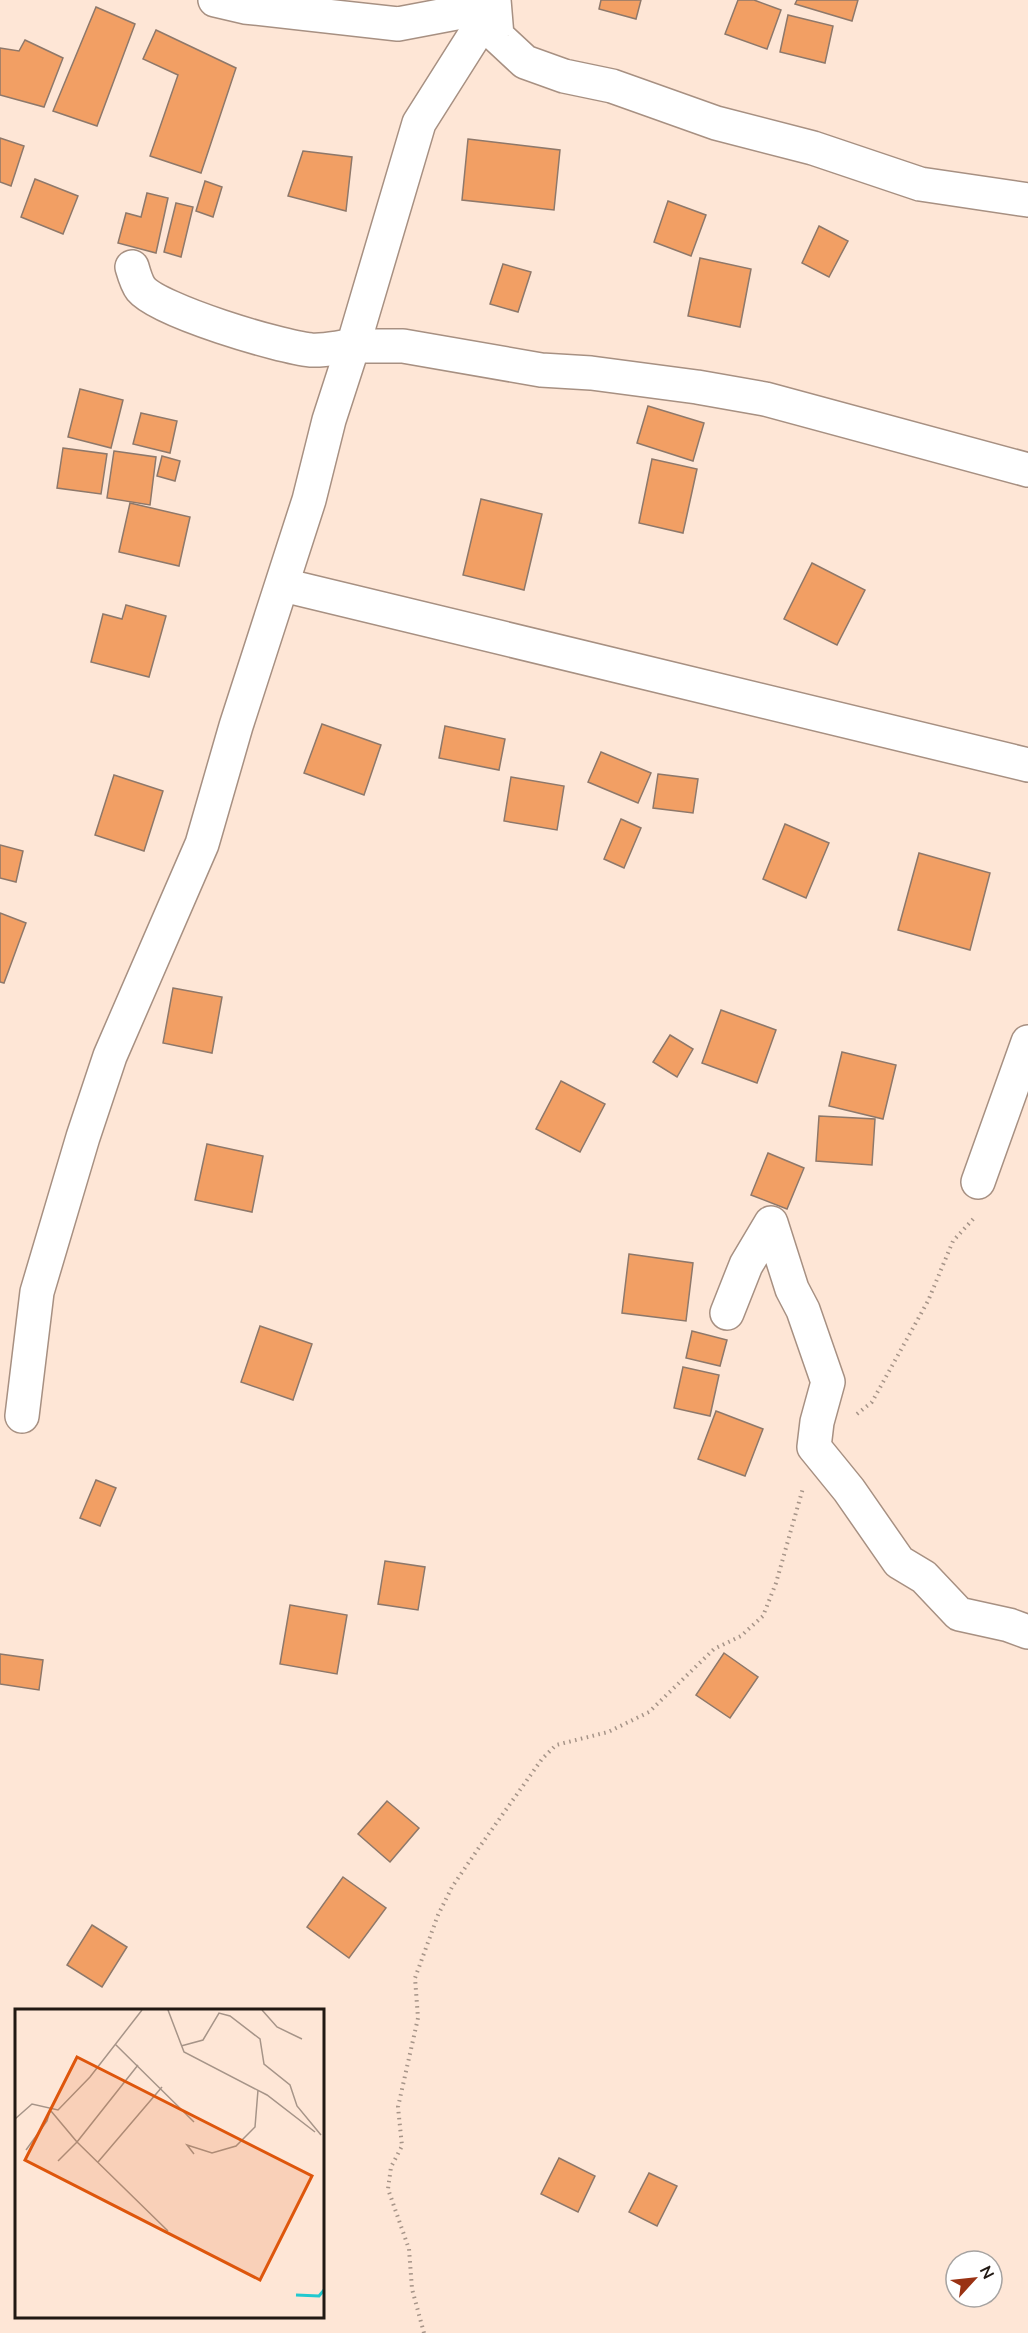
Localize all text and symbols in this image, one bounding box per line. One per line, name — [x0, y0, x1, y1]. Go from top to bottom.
inset map — [15, 2009, 324, 2318]
north arrow — [944, 2249, 1004, 2309]
text: N — [976, 2262, 999, 2282]

